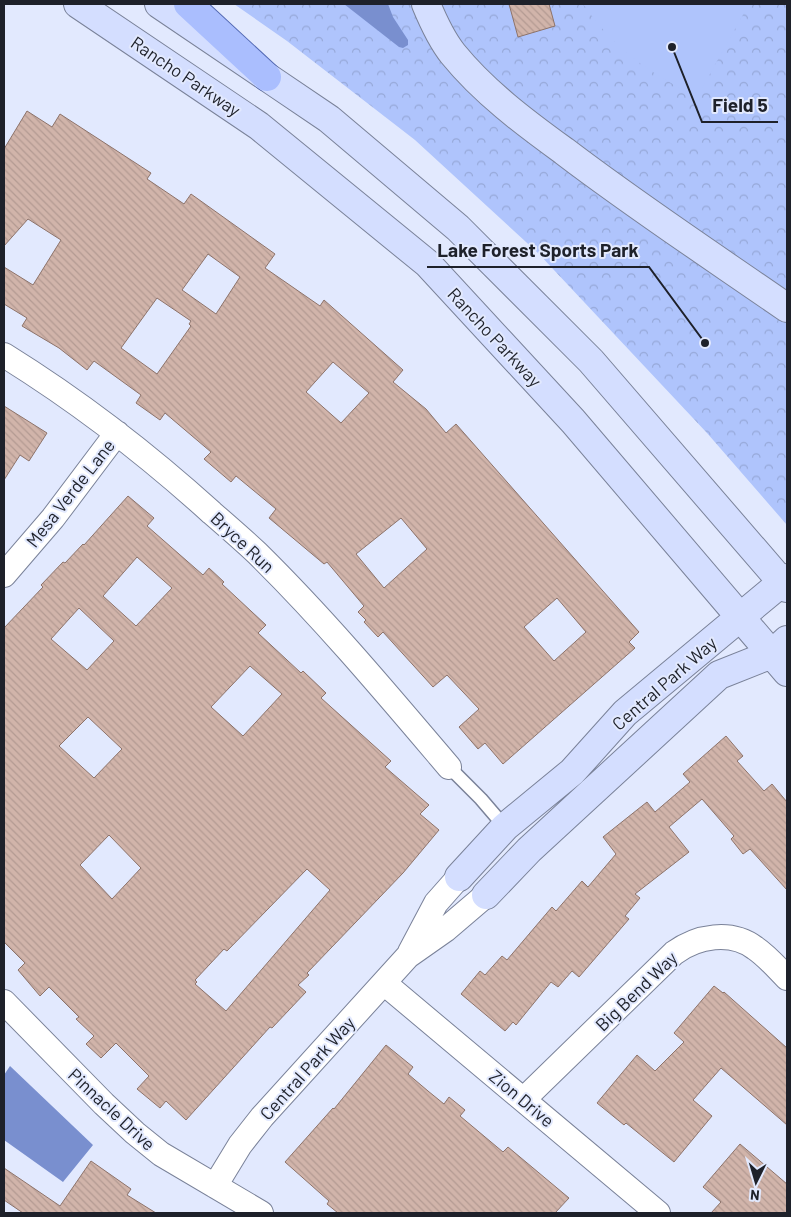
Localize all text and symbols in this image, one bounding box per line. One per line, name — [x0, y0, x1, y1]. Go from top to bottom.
street label: Rancho Parkway — [127, 31, 245, 121]
callout: Field 5 — [702, 88, 778, 122]
text: Field 5 — [712, 93, 768, 116]
callout: Lake Forest Sports Park — [427, 233, 649, 267]
text: Lake Forest Sports Park — [437, 238, 639, 261]
street label: Rancho Parkway — [443, 283, 547, 391]
street label: Mesa Verde Lane — [21, 435, 119, 551]
street label: Bryce Run — [207, 507, 279, 577]
street label: Central Park Way — [607, 632, 721, 734]
street label: Big Bend Way — [590, 947, 682, 1035]
street label: Central Park Way — [255, 1012, 359, 1124]
street label: Pinnacle Drive — [64, 1063, 160, 1155]
street label: Zion Drive — [485, 1065, 559, 1131]
north arrow — [731, 1157, 781, 1207]
text: N — [749, 1187, 760, 1204]

